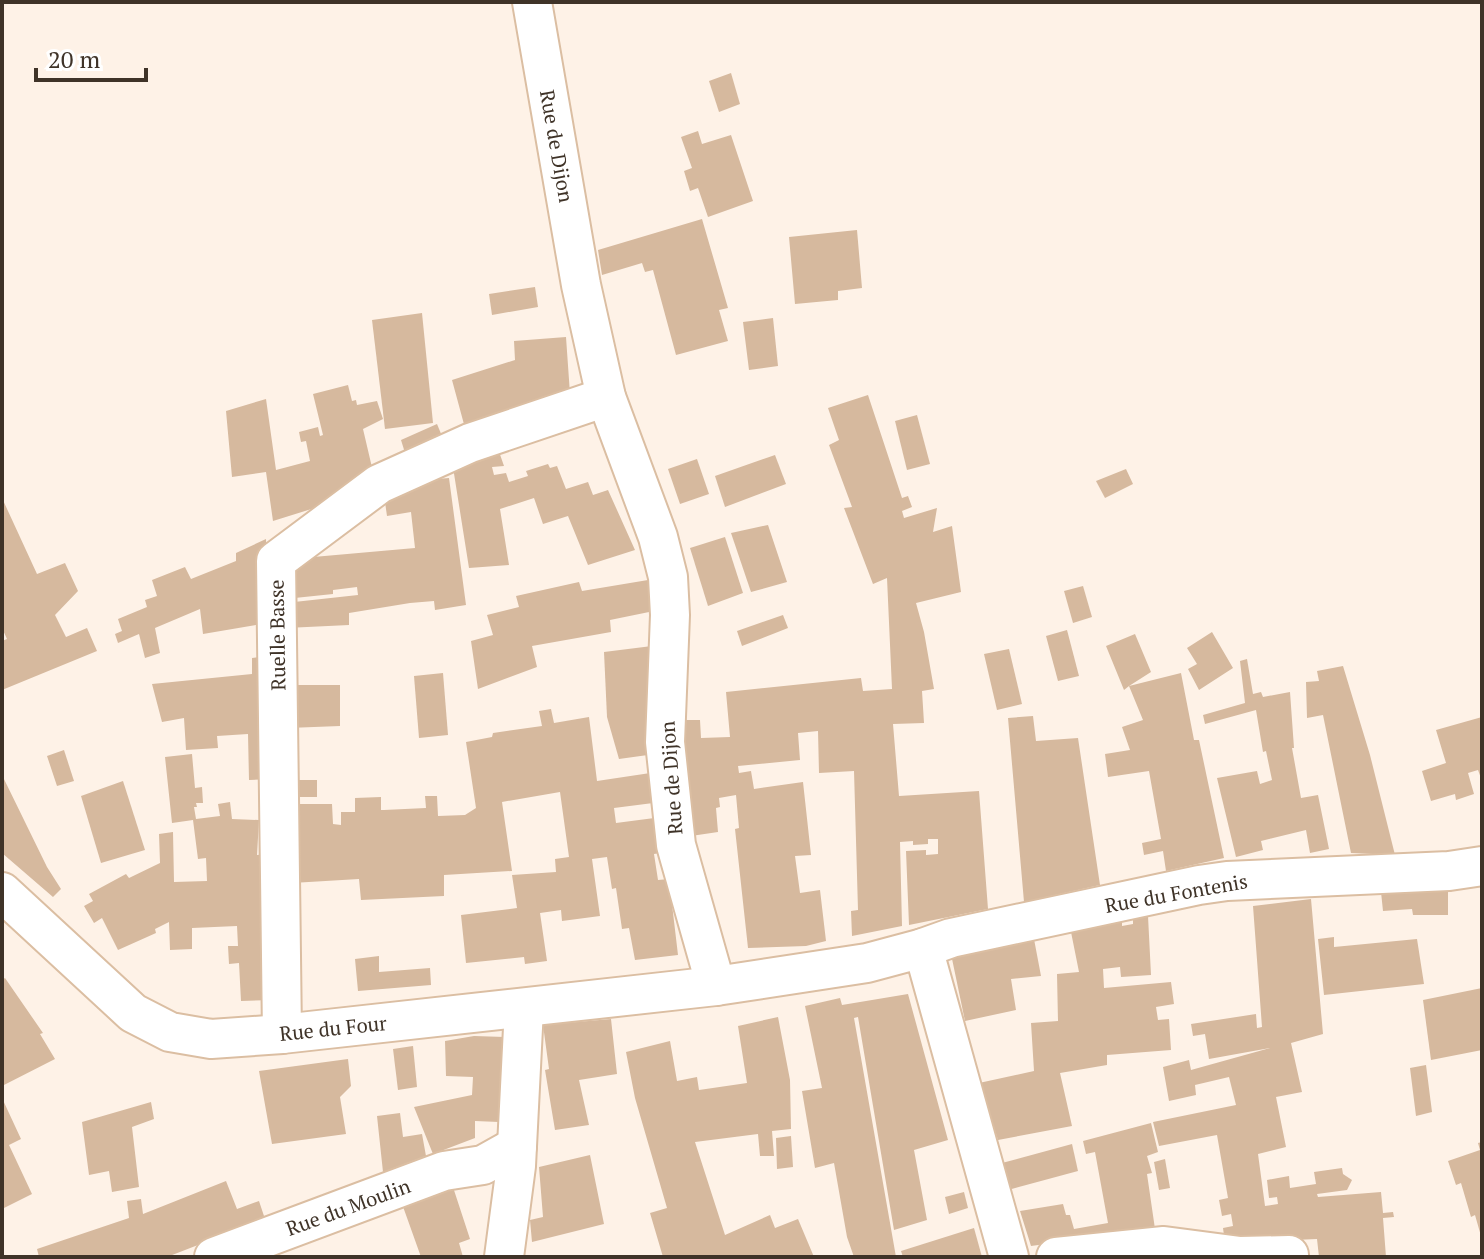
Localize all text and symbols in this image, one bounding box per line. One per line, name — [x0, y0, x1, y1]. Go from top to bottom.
scale bar — [36, 32, 146, 82]
text: 20 m — [48, 43, 100, 75]
street label: Rue de Dijon — [534, 87, 580, 205]
street label: Ruelle Basse — [263, 579, 291, 691]
street label: Rue de Dijon — [654, 720, 688, 836]
street label: Rue du Fontenis — [1103, 867, 1249, 919]
street label: Rue du Four — [278, 1009, 388, 1047]
street label: Rue du Moulin — [282, 1172, 414, 1242]

